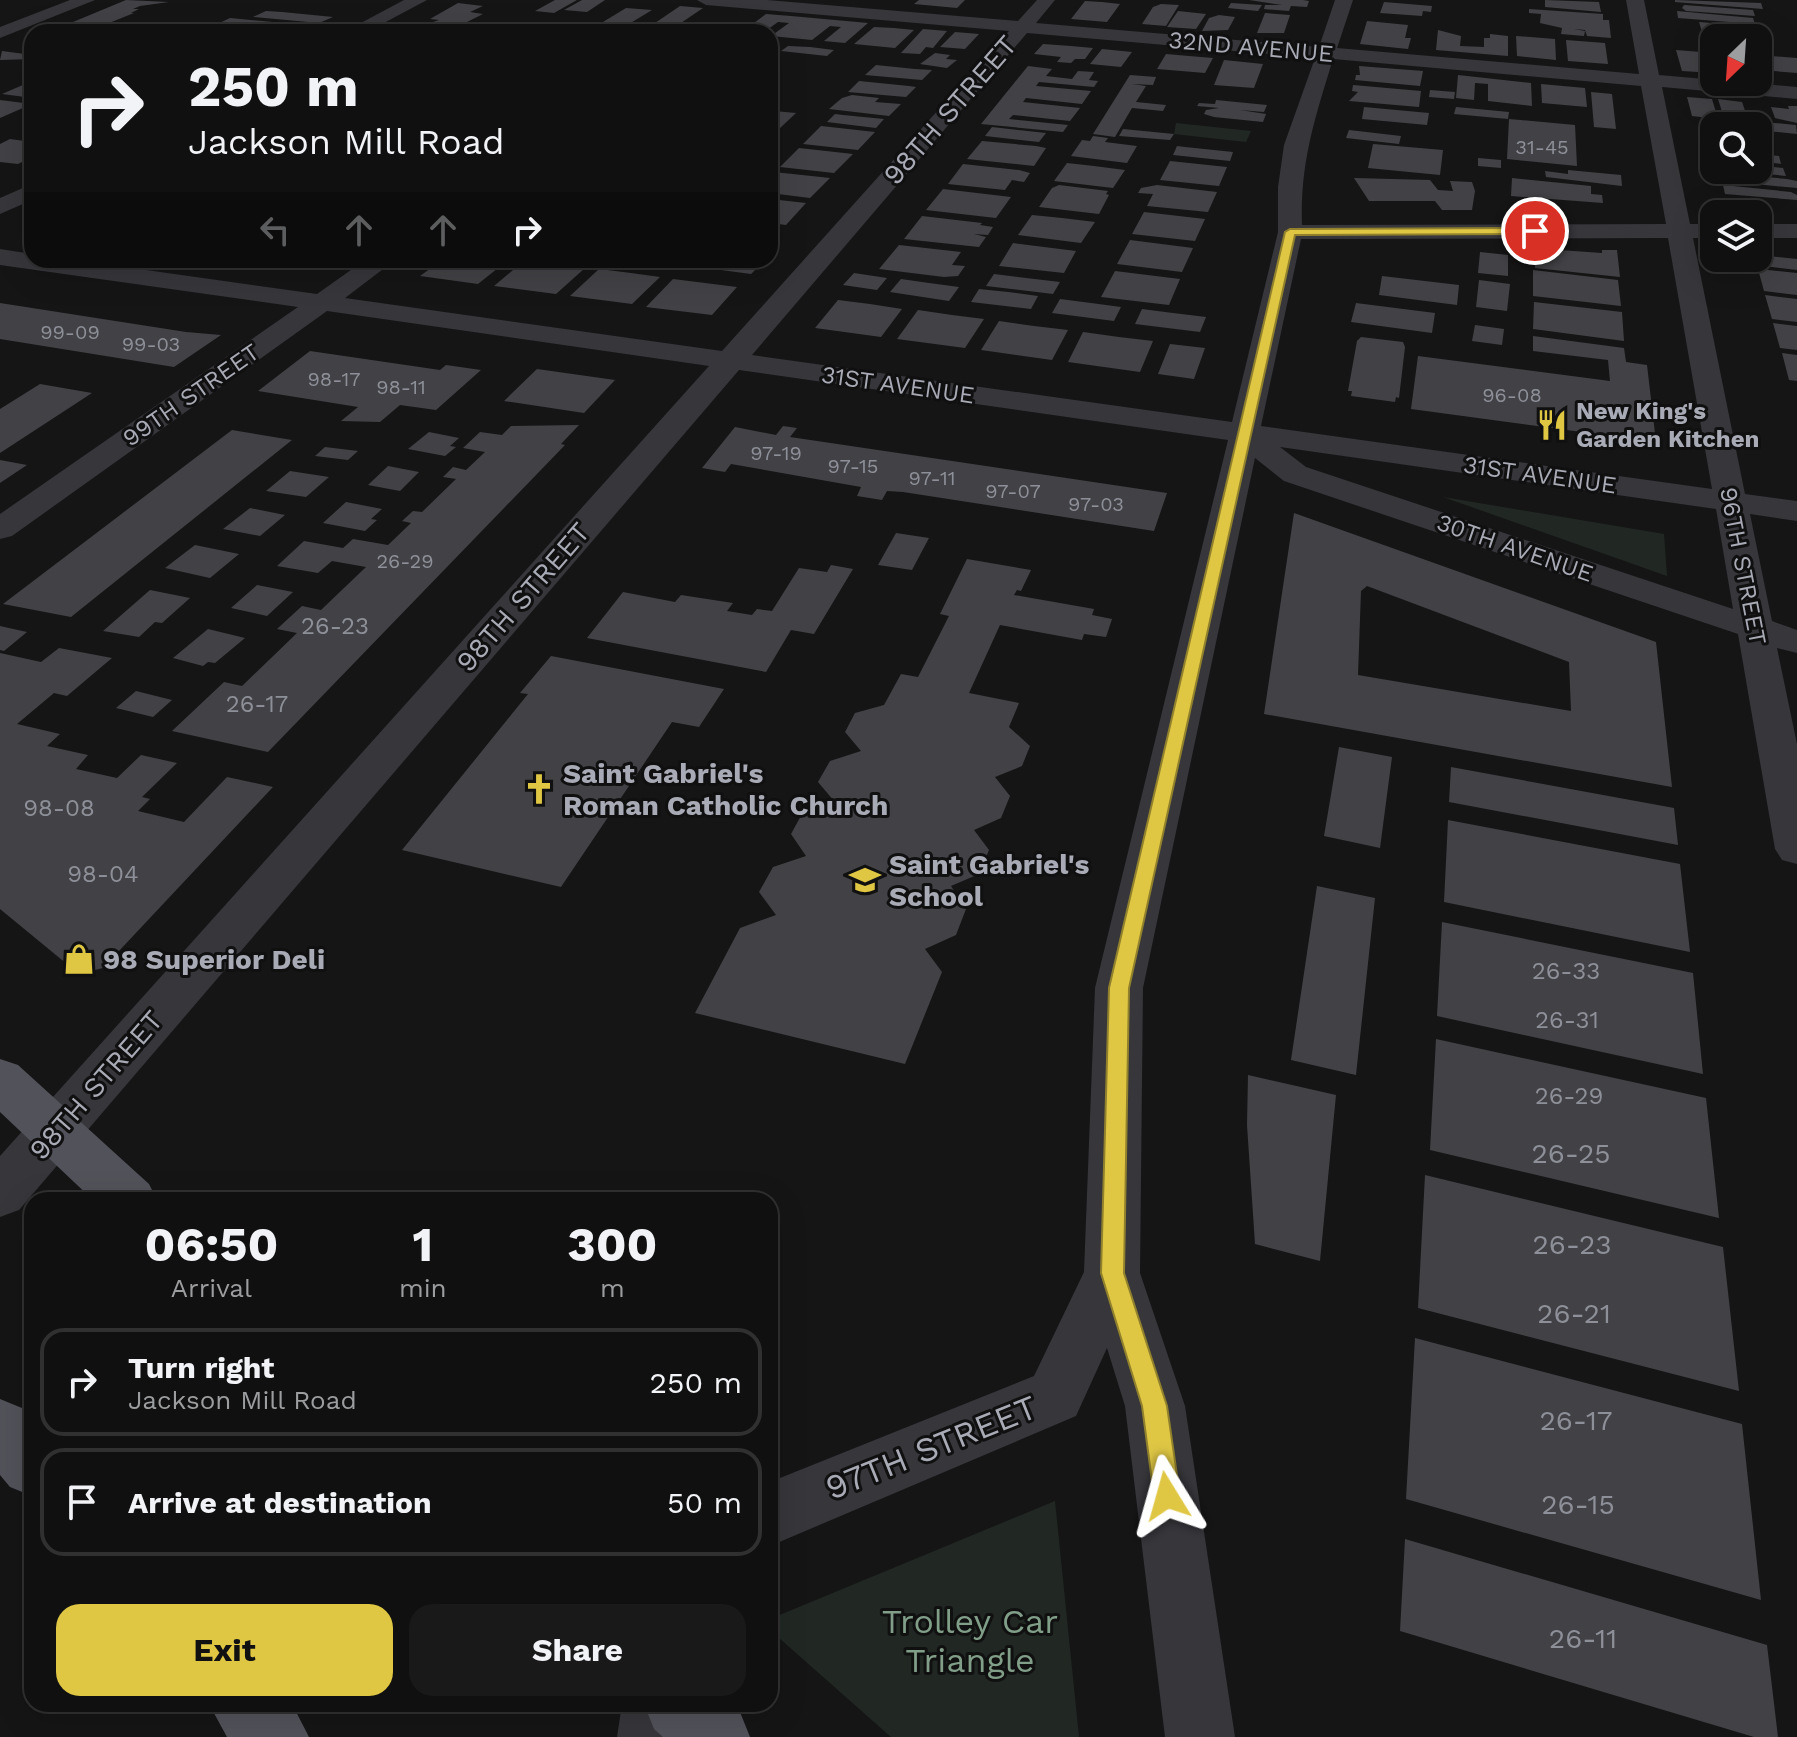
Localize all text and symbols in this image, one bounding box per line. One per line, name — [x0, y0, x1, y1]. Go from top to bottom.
north arrow — [1700, 24, 1772, 96]
map controls — [1700, 24, 1772, 272]
street label: 32ND AVENUE — [1167, 26, 1335, 68]
street label: 98TH STREET — [876, 29, 1024, 191]
text: 250 m — [188, 54, 359, 120]
icon: right — [56, 56, 160, 160]
button: search — [1700, 112, 1772, 184]
text: Jackson Mill Road — [188, 121, 505, 163]
house number: 31-45 — [1515, 135, 1569, 159]
pin — [1501, 197, 1569, 265]
button: layers — [1700, 200, 1772, 272]
icon: left — [253, 208, 297, 252]
icon: ahead — [337, 208, 381, 252]
icon: ahead — [421, 208, 465, 252]
icon: right — [505, 208, 549, 252]
icon: arrive — [1513, 209, 1557, 253]
house number: 99-09 — [40, 320, 100, 344]
house number: 99-03 — [122, 332, 180, 356]
street label: 99TH STREET — [117, 338, 265, 452]
street label: 31ST AVENUE — [820, 360, 976, 410]
house number: 98-17 — [307, 367, 361, 391]
house number: 98-11 — [376, 375, 426, 399]
house number: 96-08 — [1482, 383, 1542, 407]
place label: New King's Garden Kitchen — [1576, 397, 1759, 453]
restaurant icon: New King's Garden Kitchen — [1535, 408, 1569, 442]
house number: 97-19 — [750, 441, 802, 465]
street label: 31ST AVENUE — [1462, 450, 1618, 500]
house number: 97-15 — [828, 454, 878, 478]
house number: 97-11 — [908, 466, 956, 490]
house number: 97-07 — [985, 479, 1041, 503]
street label: 96TH STREET — [1714, 485, 1772, 647]
house number: 97-03 — [1068, 492, 1124, 516]
street label: 30TH AVENUE — [1433, 508, 1597, 588]
street label: 98TH STREET — [449, 516, 597, 678]
house number: 26-29 — [376, 549, 434, 573]
house number: 26-23 — [301, 612, 369, 640]
house number: 26-17 — [226, 690, 288, 718]
place label: Saint Gabriel's Roman Catholic Church — [563, 757, 888, 822]
church icon: Saint Gabriel's Roman Catholic Church — [522, 772, 556, 806]
house number: 98-08 — [23, 794, 95, 822]
place label: Saint Gabriel's School — [889, 848, 1089, 913]
house number: 98-04 — [67, 860, 139, 888]
school or university icon: Saint Gabriel's School — [848, 863, 882, 897]
shop icon: 98 Superior Deli — [62, 942, 96, 976]
place label: 98 Superior Deli — [103, 943, 325, 976]
house number: 26-33 — [1532, 957, 1600, 985]
street label: 98TH STREET — [22, 1004, 170, 1166]
house number: 26-31 — [1535, 1006, 1599, 1034]
house number: 26-29 — [1535, 1082, 1603, 1110]
house number: 26-25 — [1531, 1137, 1611, 1170]
text: 06:50 — [145, 1216, 278, 1273]
text: 1 — [412, 1216, 433, 1273]
text: 300 — [567, 1216, 657, 1273]
house number: 26-23 — [1532, 1228, 1612, 1261]
text: Arrival — [171, 1273, 252, 1303]
text: min — [399, 1273, 447, 1303]
text: m — [600, 1273, 625, 1303]
house number: 26-21 — [1537, 1297, 1611, 1330]
text: Turn right — [128, 1350, 274, 1385]
icon: right — [60, 1360, 104, 1404]
text: 250 m — [650, 1365, 742, 1400]
text: Jackson Mill Road — [128, 1385, 357, 1415]
street label: 97TH STREET — [820, 1386, 1042, 1508]
house number: 26-17 — [1539, 1404, 1613, 1437]
position arrow — [1125, 1454, 1209, 1538]
icon: arrive — [60, 1480, 104, 1524]
text: Arrive at destination — [128, 1485, 432, 1520]
text: 50 m — [667, 1485, 742, 1520]
house number: 26-15 — [1541, 1488, 1615, 1521]
park label: Trolley Car Triangle — [882, 1601, 1058, 1680]
button: Exit — [56, 1604, 393, 1696]
button: Share — [409, 1604, 746, 1696]
house number: 26-11 — [1549, 1622, 1617, 1655]

